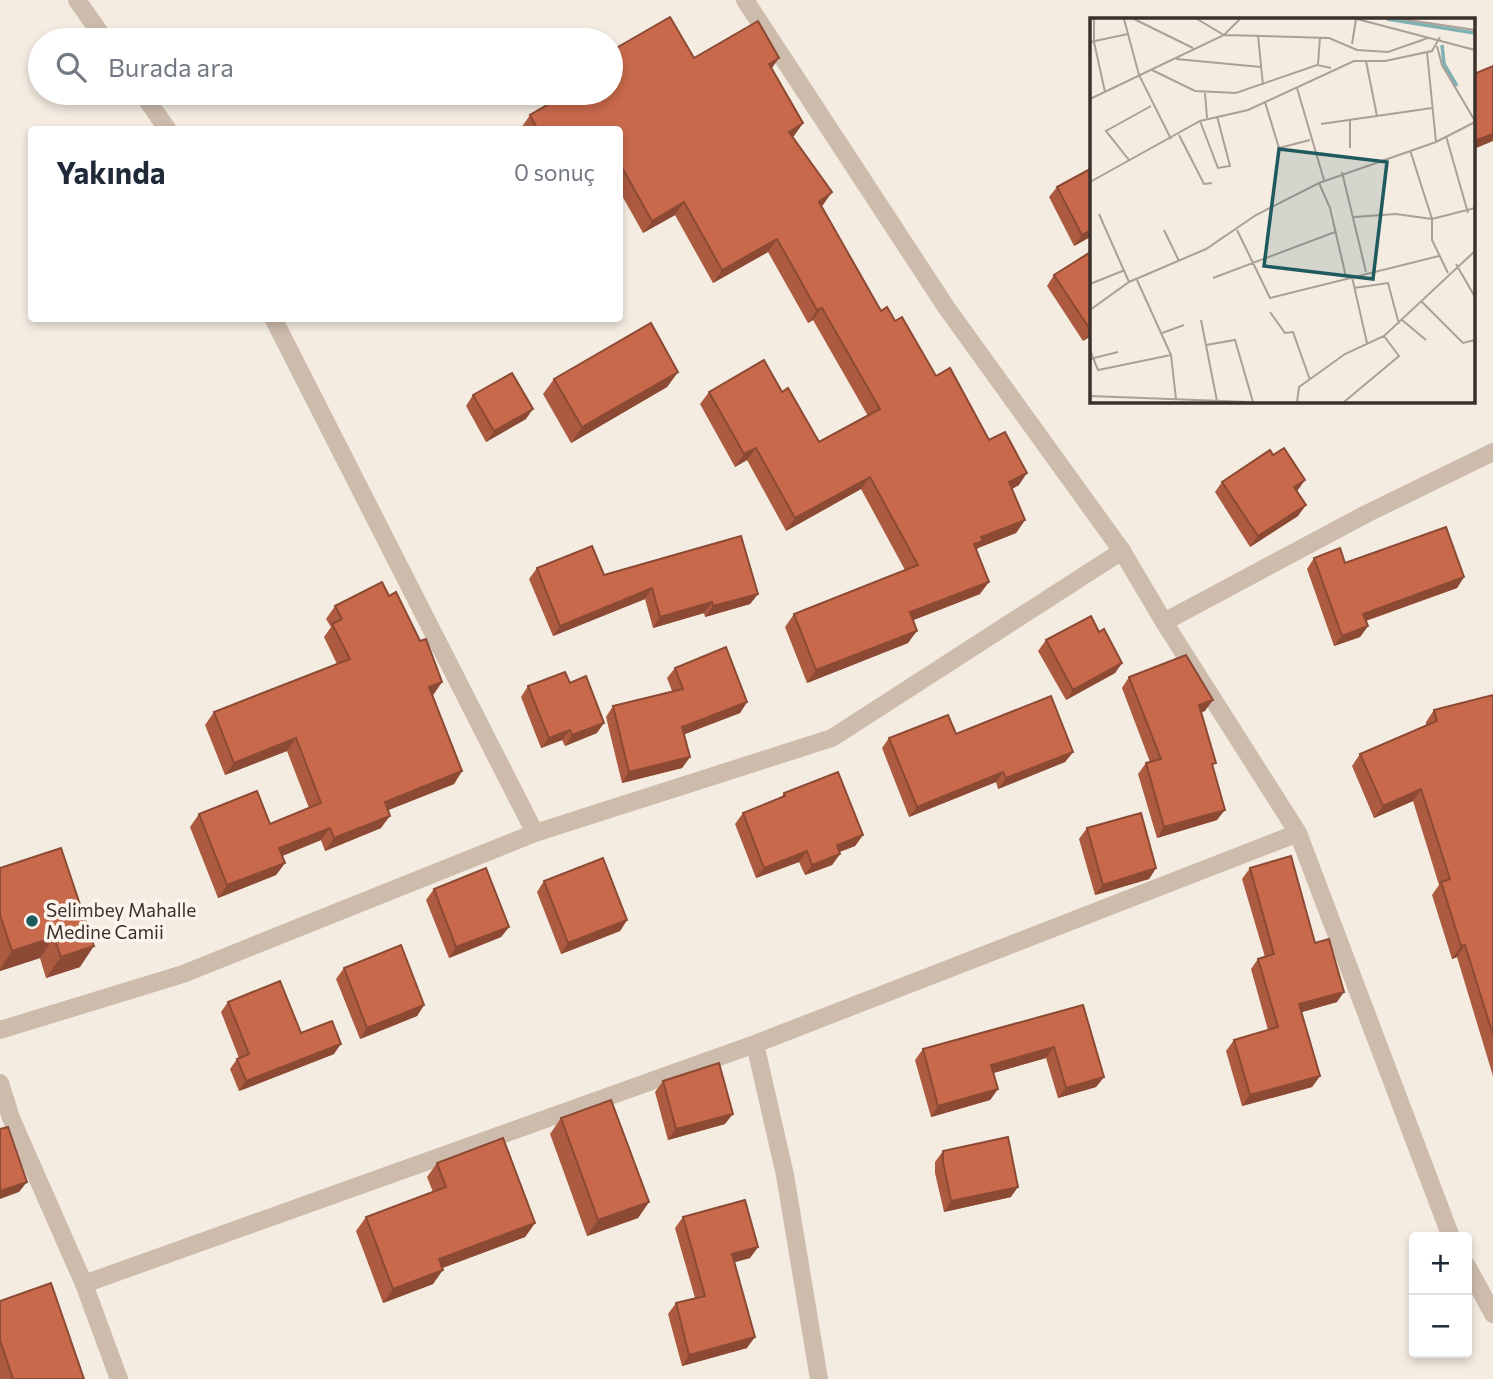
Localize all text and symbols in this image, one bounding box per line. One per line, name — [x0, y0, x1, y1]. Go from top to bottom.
inset map — [1090, 18, 1476, 402]
search box — [28, 28, 623, 105]
icon: search — [52, 48, 90, 86]
text: Burada ara — [108, 51, 234, 82]
text: Yakında — [56, 153, 166, 190]
text: 0 sonuç — [514, 158, 595, 186]
place label: Selimbey Mahalle Medine Camii — [46, 898, 196, 943]
marker: Selimbey Mahalle Medine Camii — [24, 913, 40, 929]
map controls — [1409, 1232, 1472, 1358]
button: + — [1409, 1232, 1472, 1295]
button: − — [1409, 1295, 1472, 1358]

